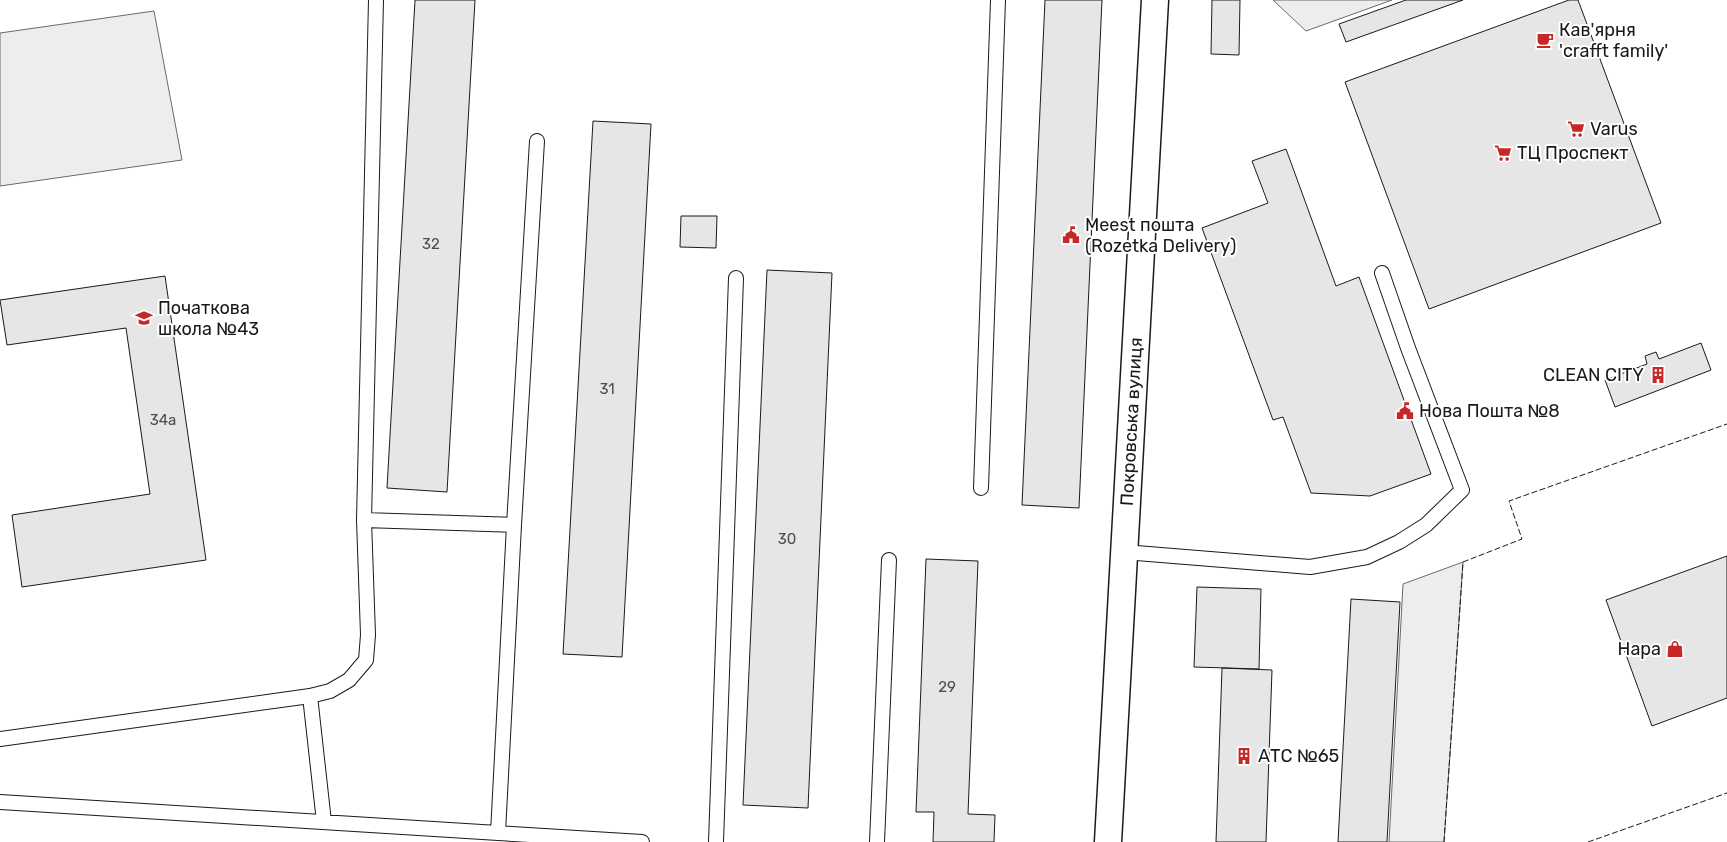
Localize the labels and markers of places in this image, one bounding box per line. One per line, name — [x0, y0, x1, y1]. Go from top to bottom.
place label: Кав'ярня 'crafft family' — [1559, 19, 1668, 62]
cafe icon: Кав'ярня 'crafft family' — [1535, 30, 1555, 50]
place label: Varus — [1590, 118, 1638, 140]
supermarket icon: Varus — [1566, 119, 1586, 139]
place label: ТЦ Проспект — [1517, 142, 1629, 164]
supermarket icon: ТЦ Проспект — [1493, 143, 1513, 163]
place label: Meest пошта (Rozetka Delivery) — [1085, 214, 1236, 257]
public building icon: Meest пошта (Rozetka Delivery) — [1061, 225, 1081, 245]
place label: Початкова школа №43 — [158, 297, 259, 340]
school or university icon: Початкова школа №43 — [134, 308, 154, 328]
place label: CLEAN CITY — [1543, 364, 1644, 386]
building icon: CLEAN CITY — [1648, 365, 1668, 385]
place label: Нова Пошта №8 — [1419, 400, 1560, 422]
public building icon: Нова Пошта №8 — [1395, 401, 1415, 421]
place label: Нара — [1618, 638, 1661, 660]
shop icon: Нара — [1665, 639, 1685, 659]
place label: АТС №65 — [1258, 745, 1339, 767]
building icon: АТС №65 — [1234, 746, 1254, 766]

